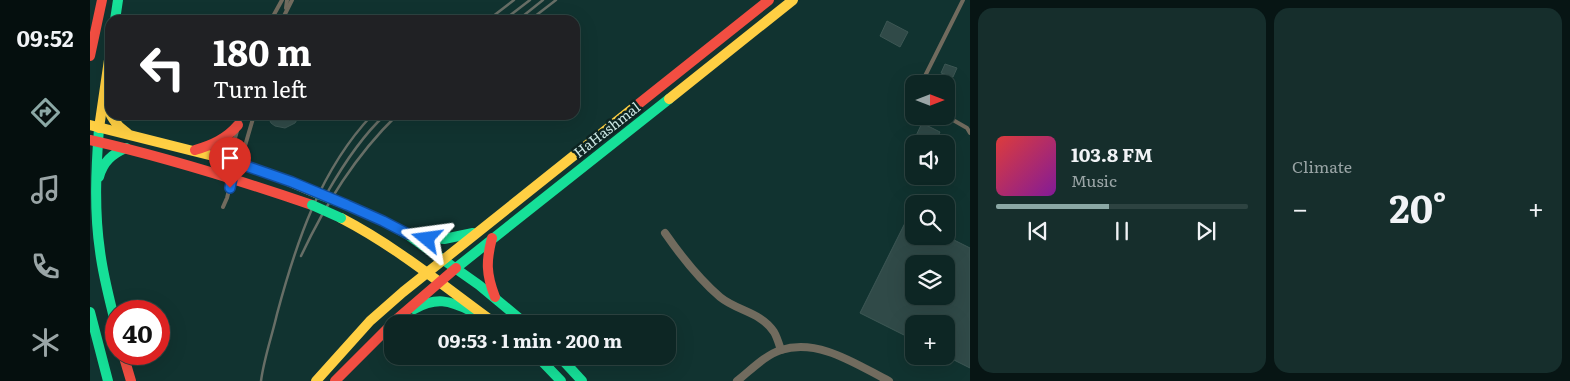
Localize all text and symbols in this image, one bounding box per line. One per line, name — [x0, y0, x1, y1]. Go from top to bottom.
text: 09:52 — [16, 21, 74, 54]
text: 180 m — [213, 25, 312, 77]
icon: left — [130, 35, 195, 100]
text: Turn left — [213, 72, 307, 105]
north arrow — [905, 75, 955, 125]
map controls — [905, 75, 955, 365]
icon: directions — [28, 95, 63, 130]
street label: HaHashmal — [569, 97, 644, 162]
button: sound — [905, 135, 955, 185]
pin — [209, 137, 251, 188]
text: 103.8 FM — [1071, 140, 1153, 168]
icon: arrive — [216, 144, 244, 172]
text: Climate — [1292, 154, 1352, 178]
text: Music — [1071, 168, 1117, 192]
icon: music — [28, 172, 63, 207]
text: 20° — [1389, 178, 1447, 235]
text: − — [1292, 186, 1308, 228]
text: + — [1528, 186, 1544, 228]
button: search — [905, 195, 955, 245]
position arrow — [400, 212, 452, 264]
icon: previous — [1024, 217, 1052, 245]
icon: pause — [1108, 217, 1136, 245]
icon: next — [1192, 217, 1220, 245]
icon: phone — [28, 249, 63, 284]
button: layers — [905, 255, 955, 305]
speed limit sign: 40 — [105, 300, 170, 365]
button: + — [905, 315, 955, 365]
icon: climate — [28, 325, 63, 360]
text: 09:53 · 1 min · 200 m — [438, 326, 622, 354]

